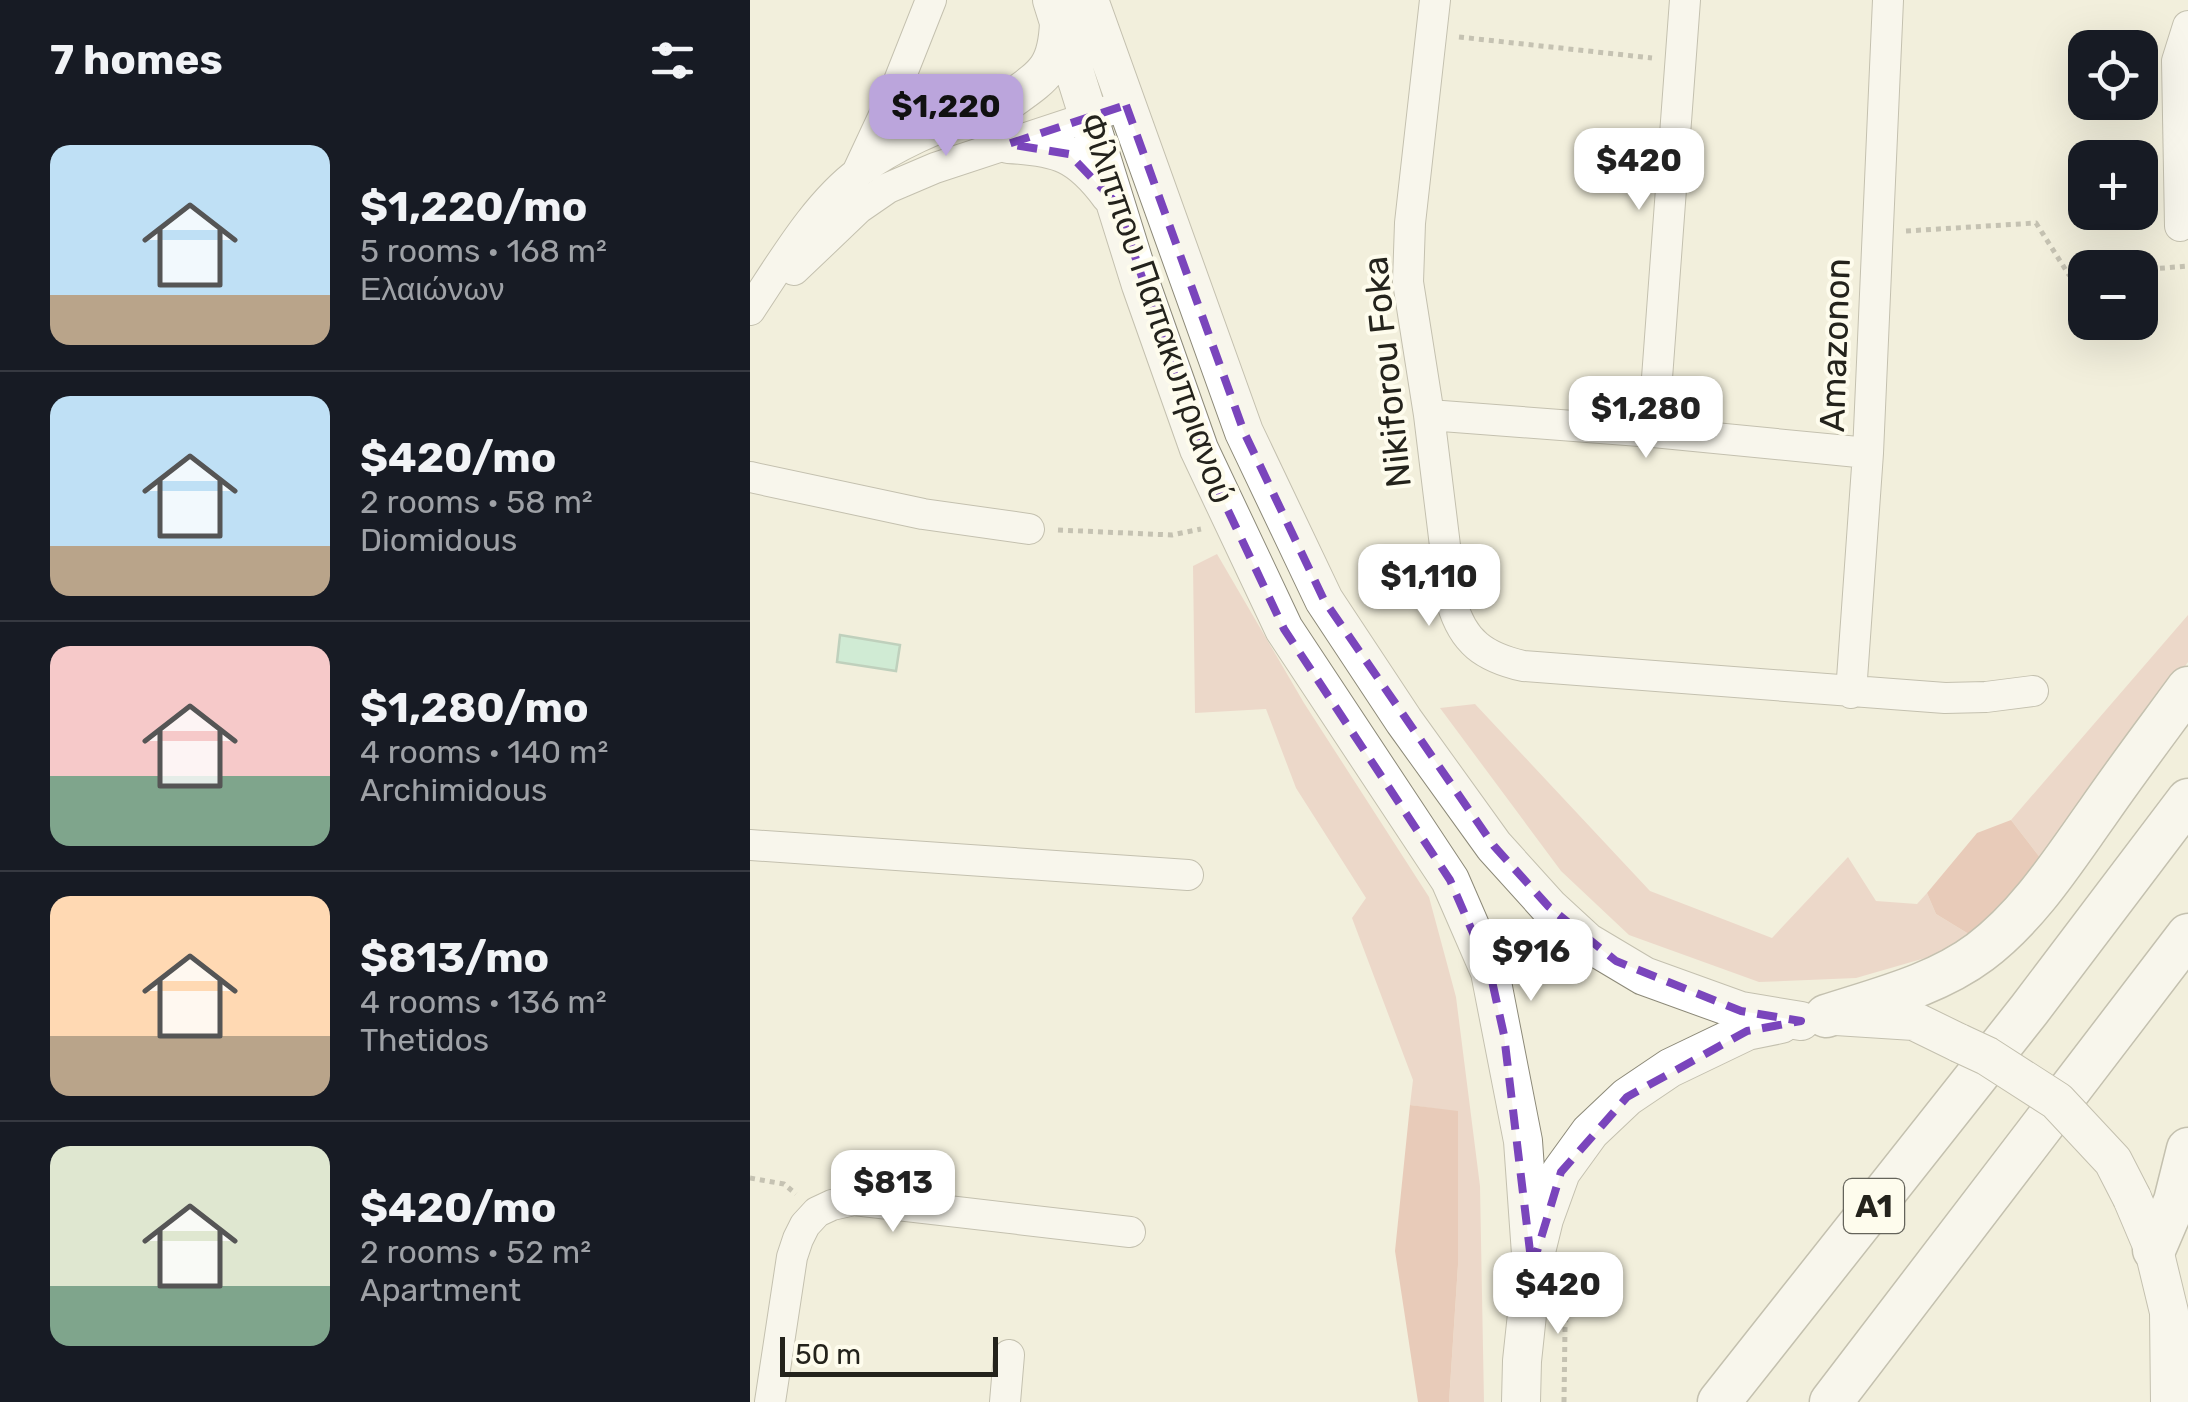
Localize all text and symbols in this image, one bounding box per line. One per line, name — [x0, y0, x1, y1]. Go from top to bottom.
map controls — [2068, 30, 2158, 340]
button: locate — [2068, 30, 2158, 120]
icon: filters — [645, 33, 700, 88]
text: 7 homes — [50, 35, 223, 85]
pin: $1,220 — [865, 74, 1027, 159]
text: $1,220 — [891, 87, 1001, 125]
street label: Φίλιππου Παπακυπριανού — [1070, 107, 1244, 509]
pin: $420 — [1580, 128, 1698, 213]
button: + — [2068, 140, 2158, 230]
text: $420 — [1596, 141, 1682, 179]
text: $1,220/mo — [360, 182, 587, 232]
icon: home — [130, 185, 250, 305]
text: 5 rooms · 168 m² — [360, 232, 607, 270]
button: − — [2068, 250, 2158, 340]
street label: Nikiforou Foka — [1354, 254, 1420, 490]
street label: Amazonon — [1811, 257, 1859, 433]
text: Ελαιώνων — [360, 270, 504, 308]
pin: $1,280 — [1565, 376, 1727, 461]
text: $1,280 — [1591, 389, 1701, 427]
text: $420/mo — [360, 433, 556, 483]
icon: home — [130, 436, 250, 556]
text: 2 rooms · 58 m² — [360, 483, 593, 521]
text: Diomidous — [360, 521, 517, 559]
pin: $1,110 — [1348, 544, 1510, 629]
text: $1,110 — [1380, 557, 1478, 595]
text: $1,280/mo — [360, 683, 589, 733]
icon: home — [130, 686, 250, 806]
text: 4 rooms · 140 m² — [360, 733, 608, 771]
text: Archimidous — [360, 771, 547, 809]
pin: $916 — [1472, 919, 1590, 1004]
text: $916 — [1492, 932, 1570, 970]
text: $813/mo — [360, 933, 549, 983]
icon: home — [130, 936, 250, 1056]
text: 4 rooms · 136 m² — [360, 983, 607, 1021]
text: Thetidos — [360, 1021, 489, 1059]
pin: $813 — [834, 1150, 952, 1235]
text: $813 — [853, 1163, 933, 1201]
road number: A1 — [1844, 1179, 1904, 1233]
text: $420/mo — [360, 1183, 556, 1233]
icon: home — [130, 1186, 250, 1306]
text: 2 rooms · 52 m² — [360, 1233, 591, 1271]
pin: $420 — [1499, 1252, 1617, 1337]
text: $420 — [1515, 1265, 1601, 1303]
text: Apartment — [360, 1271, 521, 1309]
scale bar — [780, 1332, 998, 1376]
text: 50 m — [795, 1338, 861, 1371]

